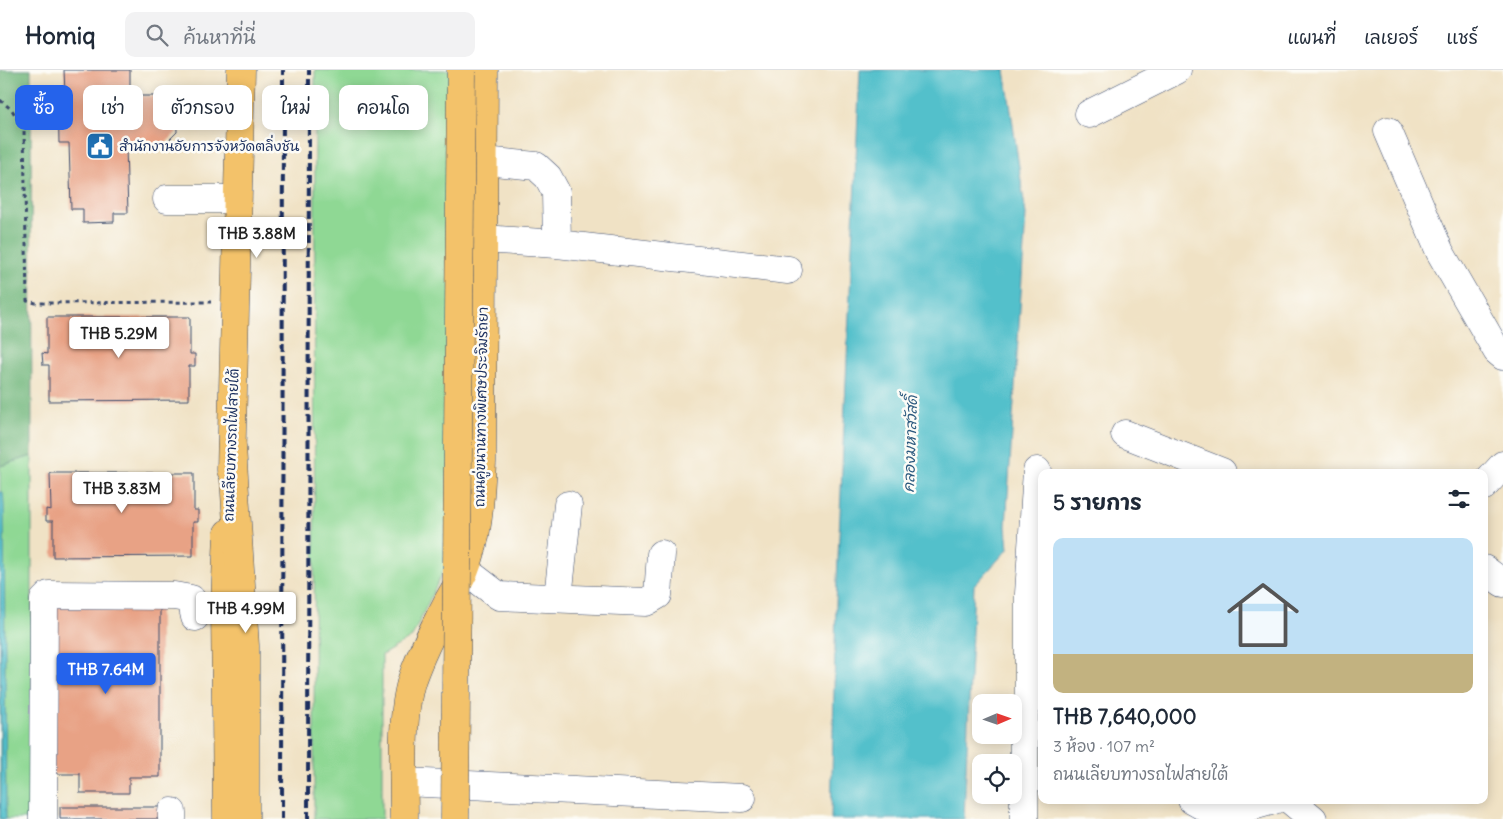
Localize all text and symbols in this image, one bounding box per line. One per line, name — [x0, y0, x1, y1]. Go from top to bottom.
search box — [125, 12, 475, 57]
text: Homiq — [25, 20, 95, 50]
icon: search — [143, 21, 171, 49]
text: ค้นหาที่นี่ — [183, 25, 256, 49]
text: แผนที่ — [1288, 26, 1336, 49]
text: เลเยอร์ — [1364, 26, 1418, 49]
text: แชร์ — [1446, 26, 1478, 49]
chip: ซื้อ — [15, 85, 73, 130]
chip: เช่า — [83, 85, 143, 130]
chip: ตัวกรอง — [153, 85, 252, 130]
chip: ใหม่ — [262, 85, 329, 130]
chip: คอนโด — [339, 85, 428, 130]
public building icon: สํานักงานอัยการจังหวัดตลิ่งชัน — [85, 131, 115, 161]
place label: สํานักงานอัยการจังหวัดตลิ่งชัน — [119, 134, 300, 155]
pin: THB 3.88M — [200, 216, 314, 259]
text: THB 3.88M — [218, 223, 296, 243]
street label: ถนนคู่ขนานทางพิเศษประจิมรัถยา — [470, 307, 493, 507]
pin: THB 5.29M — [62, 316, 176, 359]
text: THB 5.29M — [80, 323, 158, 343]
street label: ถนนเลียบทางรถไฟสายใต้ — [219, 368, 243, 522]
water label: คลองมหาสวัสดิ์ — [895, 390, 921, 493]
pin: THB 3.83M — [65, 472, 179, 514]
text: THB 3.83M — [83, 478, 161, 498]
icon: filters — [1445, 485, 1473, 513]
text: 5 รายการ — [1053, 489, 1142, 516]
icon: home — [1218, 570, 1308, 660]
pin: THB 4.99M — [189, 592, 303, 634]
text: THB 4.99M — [207, 598, 285, 618]
pin: THB 7.64M — [49, 652, 163, 695]
text: THB 7.64M — [68, 659, 144, 679]
north arrow — [972, 694, 1022, 744]
map controls — [972, 694, 1022, 804]
text: THB 7,640,000 — [1053, 703, 1196, 730]
text: 3 ห้อง · 107 m² — [1053, 736, 1155, 756]
button: locate — [972, 754, 1022, 804]
text: ถนนเลียบทางรถไฟสายใต้ — [1053, 764, 1228, 784]

